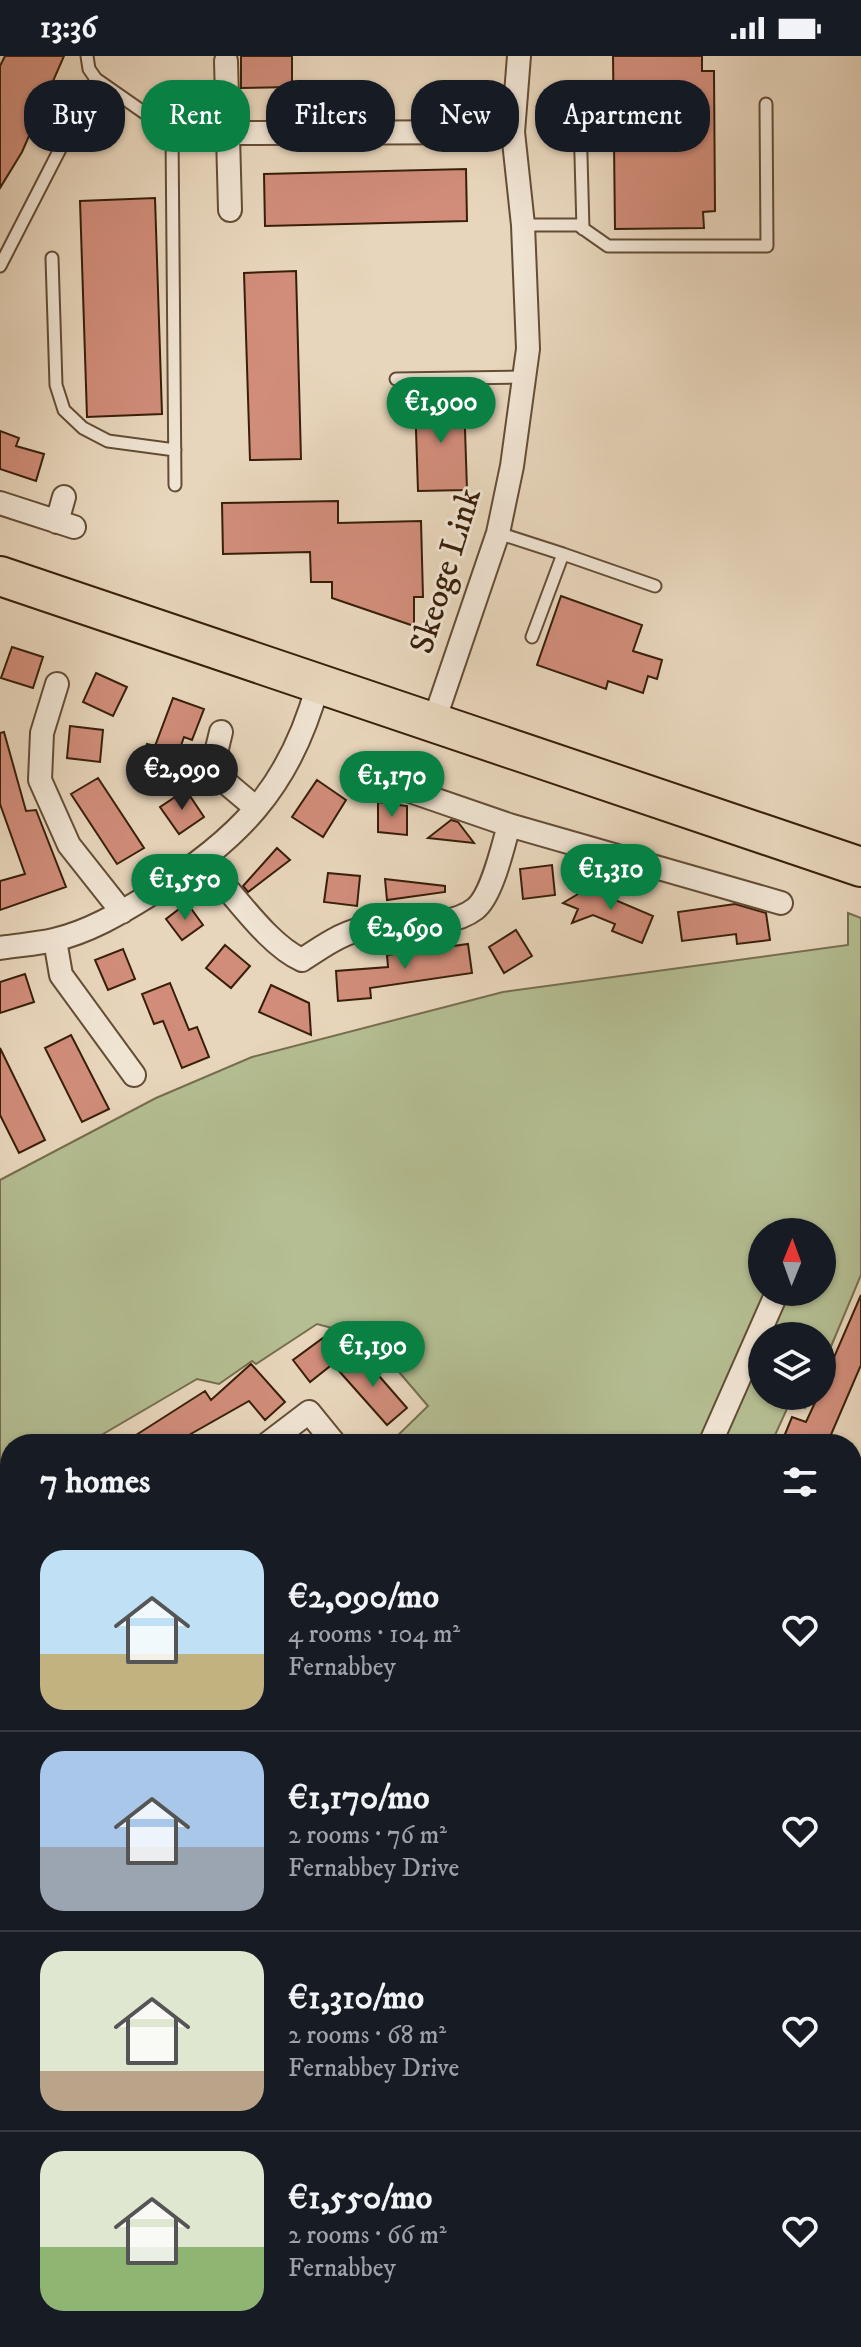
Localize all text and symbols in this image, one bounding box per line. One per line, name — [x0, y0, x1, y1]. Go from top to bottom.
text: 13:36 — [40, 10, 97, 47]
chip: Buy — [24, 80, 125, 152]
chip: Rent — [141, 80, 250, 152]
chip: Filters — [266, 80, 395, 152]
chip: New — [411, 80, 519, 152]
chip: Apartment — [535, 80, 710, 152]
pin: €1,900 — [376, 377, 506, 445]
text: €1,900 — [405, 386, 477, 419]
street label: Skeoge Link — [401, 483, 491, 659]
pin: €2,090 — [117, 744, 247, 812]
pin: €1,170 — [327, 751, 457, 819]
text: €2,090 — [144, 753, 220, 786]
text: €1,170 — [357, 760, 427, 793]
pin: €1,310 — [546, 844, 676, 912]
text: €1,310 — [579, 853, 643, 886]
pin: €1,550 — [120, 854, 250, 922]
text: €1,550 — [149, 863, 221, 896]
pin: €2,690 — [340, 903, 470, 971]
text: €2,690 — [367, 912, 443, 945]
north arrow — [748, 1218, 836, 1306]
map controls — [748, 1218, 836, 1410]
pin: €1,190 — [308, 1321, 438, 1389]
button: layers — [748, 1322, 836, 1410]
text: €1,190 — [339, 1330, 407, 1363]
icon: filters — [778, 1460, 822, 1504]
text: 7 homes — [40, 1461, 150, 1503]
text: €2,090/mo — [288, 1576, 439, 1618]
icon: home — [104, 1582, 200, 1678]
icon: heart — [778, 1608, 822, 1652]
text: 4 rooms · 104 m² — [288, 1618, 460, 1651]
text: Fernabbey — [288, 1651, 396, 1684]
text: €1,170/mo — [288, 1777, 429, 1819]
icon: home — [104, 1783, 200, 1879]
icon: heart — [778, 1809, 822, 1853]
text: 2 rooms · 76 m² — [288, 1819, 447, 1852]
text: Fernabbey Drive — [288, 1852, 459, 1885]
text: €1,310/mo — [288, 1977, 424, 2019]
icon: home — [104, 1983, 200, 2079]
icon: heart — [778, 2009, 822, 2053]
text: 2 rooms · 68 m² — [288, 2019, 446, 2052]
text: Fernabbey Drive — [288, 2052, 459, 2085]
text: €1,550/mo — [288, 2177, 432, 2219]
icon: home — [104, 2183, 200, 2279]
icon: heart — [778, 2209, 822, 2253]
text: 2 rooms · 66 m² — [288, 2219, 447, 2252]
text: Fernabbey — [288, 2252, 396, 2285]

